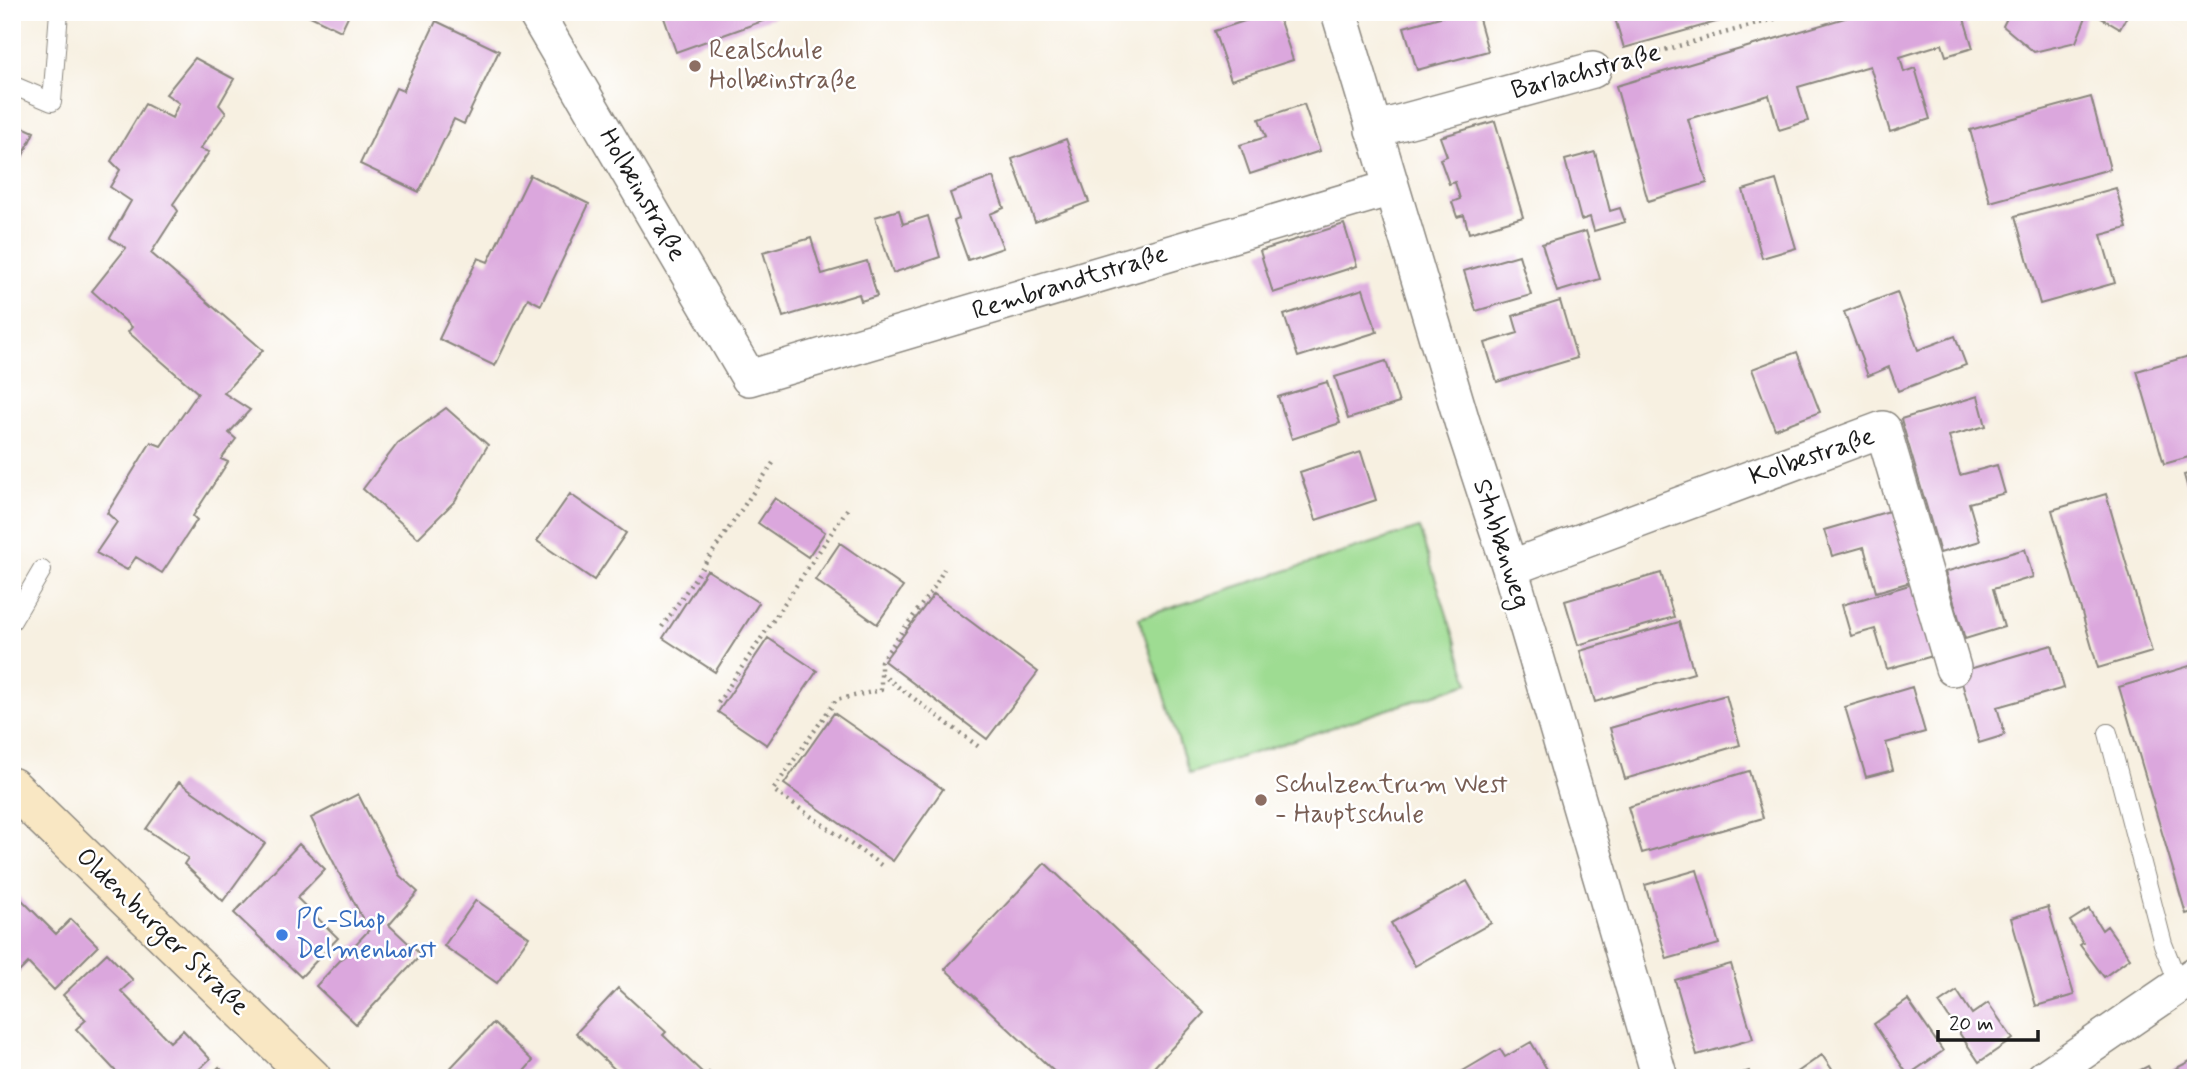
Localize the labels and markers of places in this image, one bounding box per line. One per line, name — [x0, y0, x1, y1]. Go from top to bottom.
place label: Realschule Holbeinstraße — [709, 34, 857, 98]
marker: Realschule Holbeinstraße — [687, 58, 703, 74]
place label: Schulzentrum West - Hauptschule — [1275, 768, 1508, 832]
marker: Schulzentrum West - Hauptschule — [1253, 792, 1269, 808]
place label: PC-Shop Delmenhorst — [296, 903, 437, 967]
marker: PC-Shop Delmenhorst — [274, 927, 290, 943]

